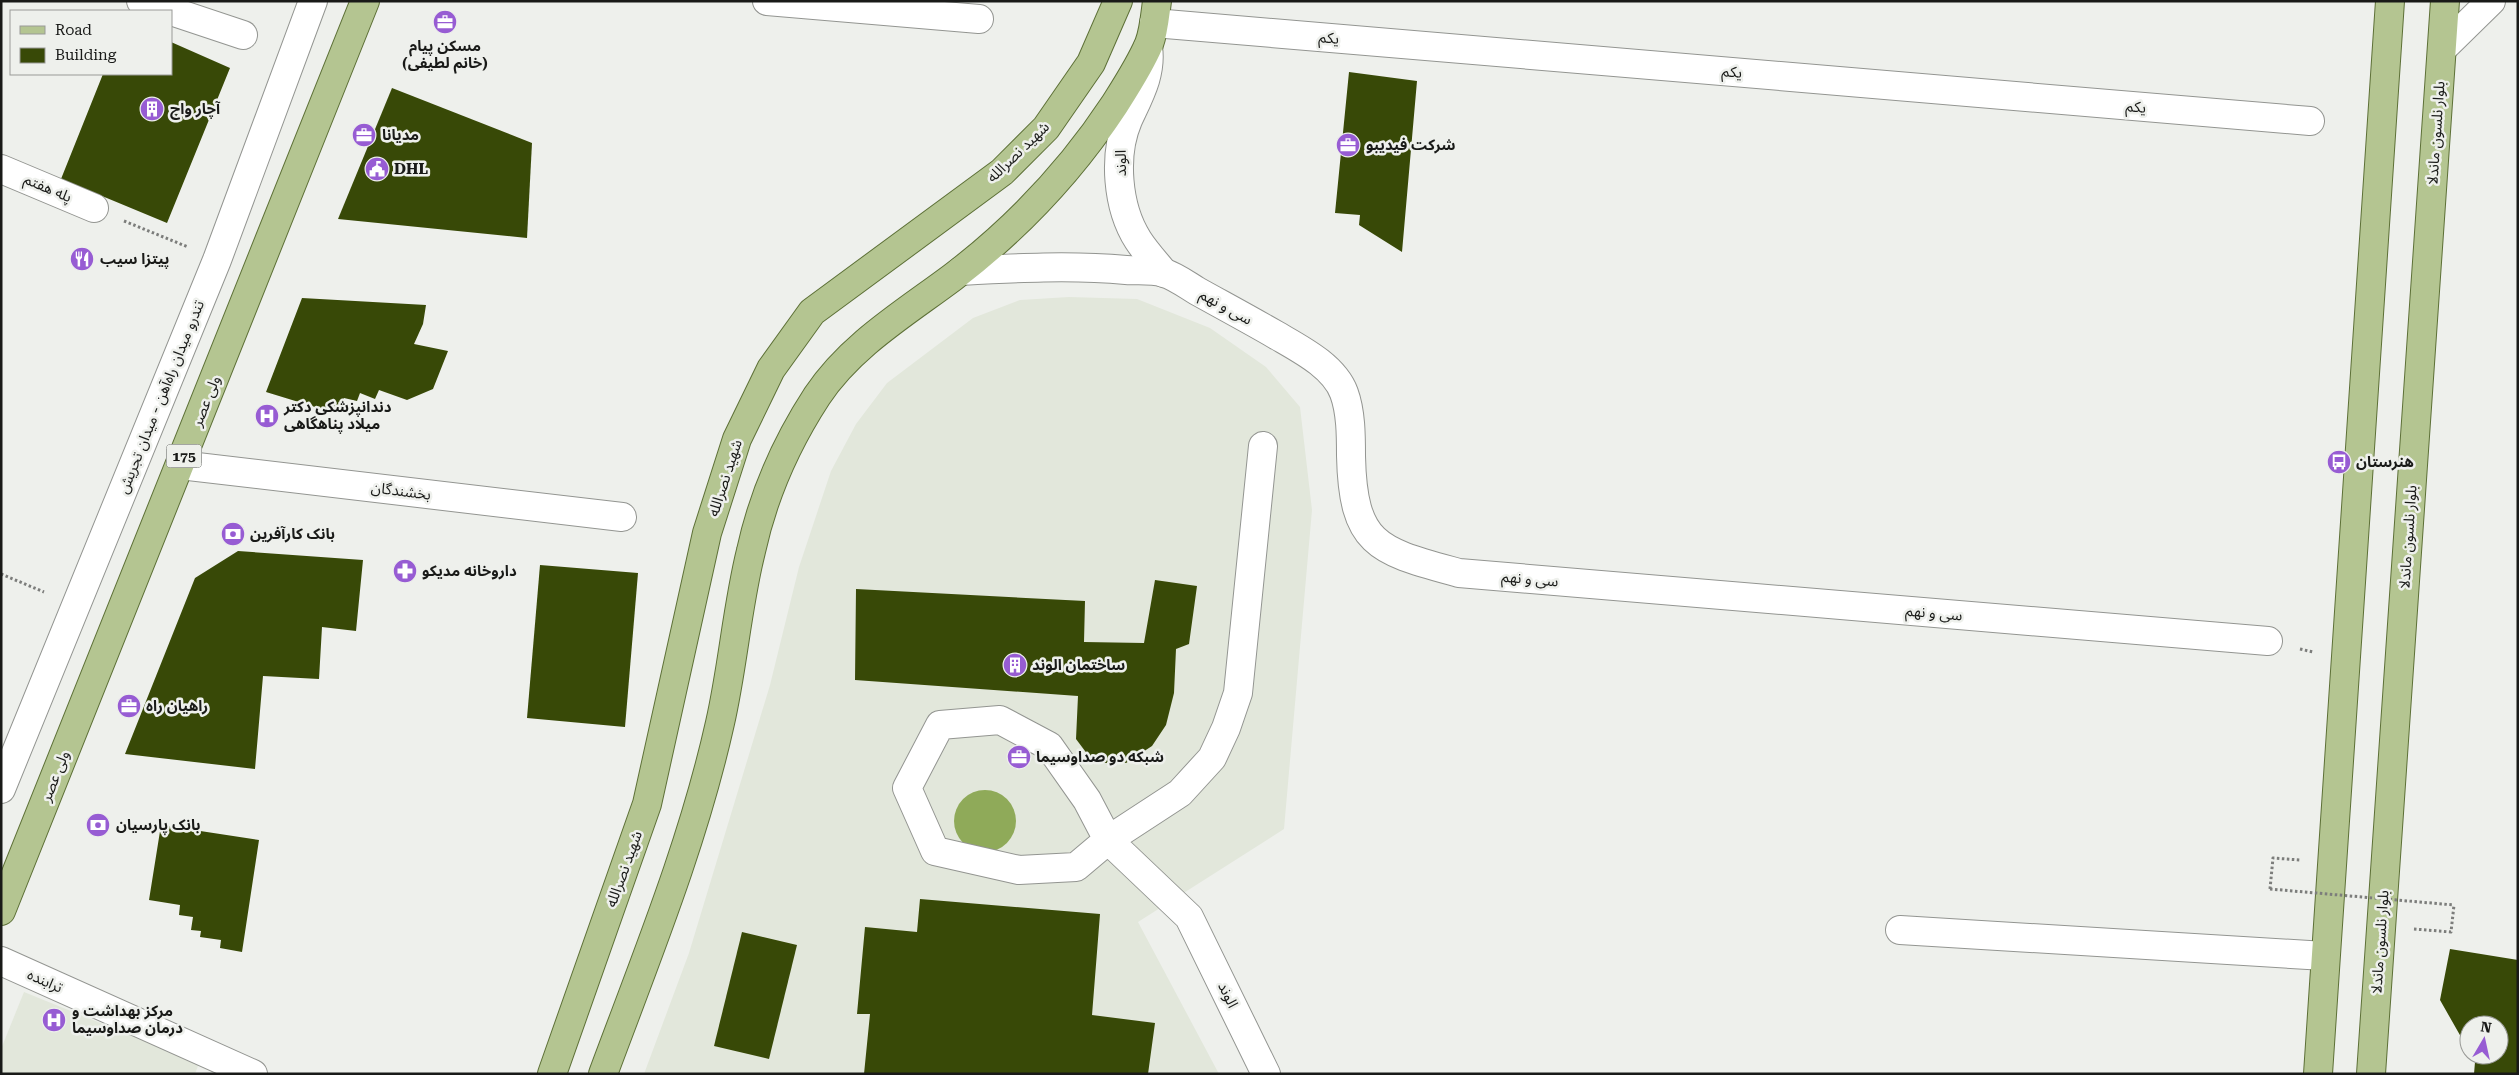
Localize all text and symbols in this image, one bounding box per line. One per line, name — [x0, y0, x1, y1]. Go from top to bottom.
office icon: مسکن پیام (خانم لطیفی) — [432, 9, 458, 35]
legend — [10, 10, 172, 75]
text: Road — [55, 21, 92, 39]
street label: یکم — [1318, 28, 1340, 50]
place label: مسکن پیام (خانم لطیفی) — [402, 37, 488, 74]
text: Building — [55, 46, 117, 64]
street label: یکم — [1721, 62, 1743, 84]
street label: بلوار نلسون ماندلا — [2423, 81, 2449, 185]
building icon: آچار واچ — [139, 96, 165, 122]
street label: یکم — [2125, 97, 2147, 119]
place label: آچار واچ — [170, 100, 221, 120]
street label: شهید نصرالله — [983, 118, 1053, 186]
office icon: مدیانا — [351, 122, 377, 148]
place label: مدیانا — [382, 126, 419, 144]
office icon: شرکت فیدیبو — [1335, 132, 1361, 158]
place label: شرکت فیدیبو — [1366, 136, 1455, 154]
street label: الوند — [1112, 150, 1130, 176]
public building icon: DHL — [364, 156, 390, 182]
place label: DHL — [394, 160, 428, 178]
street label: پله هفتم — [21, 170, 75, 208]
restaurant icon: پیتزا سیب — [69, 246, 95, 272]
place label: پیتزا سیب — [100, 250, 169, 269]
street label: سی و نهم — [1196, 285, 1256, 331]
street label: تندرو میدان راه‌آهن - میدان تجریش — [114, 298, 208, 496]
street label: ولی عصر — [187, 373, 224, 430]
place label: دندانپزشکی دکتر میلاد پناهگاهی — [283, 398, 392, 434]
hospital icon: دندانپزشکی دکتر میلاد پناهگاهی — [254, 403, 280, 429]
street label: شهید نصرالله — [704, 437, 746, 519]
road number: 175 — [166, 444, 202, 468]
bus stop icon: هنرستان — [2326, 449, 2352, 475]
place label: هنرستان — [2356, 453, 2414, 471]
street label: بخشندگان — [370, 478, 432, 504]
street label: بلوار نلسون ماندلا — [2395, 485, 2421, 589]
bank icon: بانک کارآفرین — [220, 521, 246, 547]
place label: بانک کارآفرین — [250, 525, 335, 543]
pharmacy icon: داروخانه مدیکو — [392, 558, 418, 584]
place label: داروخانه مدیکو — [422, 562, 517, 580]
street label: سی و نهم — [1501, 568, 1559, 592]
street label: سی و نهم — [1905, 602, 1963, 626]
building icon: ساختمان الوند — [1002, 652, 1028, 678]
place label: ساختمان الوند — [1032, 656, 1125, 674]
office icon: راهیان راه — [116, 693, 142, 719]
place label: راهیان راه — [146, 697, 208, 715]
office icon: شبکه دو صداوسیما — [1006, 744, 1032, 770]
street label: ولی عصر — [36, 748, 73, 805]
place label: شبکه دو صداوسیما — [1036, 748, 1164, 766]
bank icon: بانک پارسیان — [85, 812, 111, 838]
place label: بانک پارسیان — [116, 816, 200, 835]
street label: شهید نصرالله — [602, 828, 646, 910]
street label: بلوار نلسون ماندلا — [2367, 890, 2393, 994]
street label: ترابنده — [25, 965, 65, 997]
street label: الوند — [1214, 979, 1242, 1011]
place label: مرکز بهداشت و درمان صداوسیما — [72, 1002, 183, 1037]
hospital icon: مرکز بهداشت و درمان صداوسیما — [41, 1007, 67, 1033]
north arrow — [2459, 1015, 2509, 1065]
text: N — [2479, 1018, 2493, 1036]

